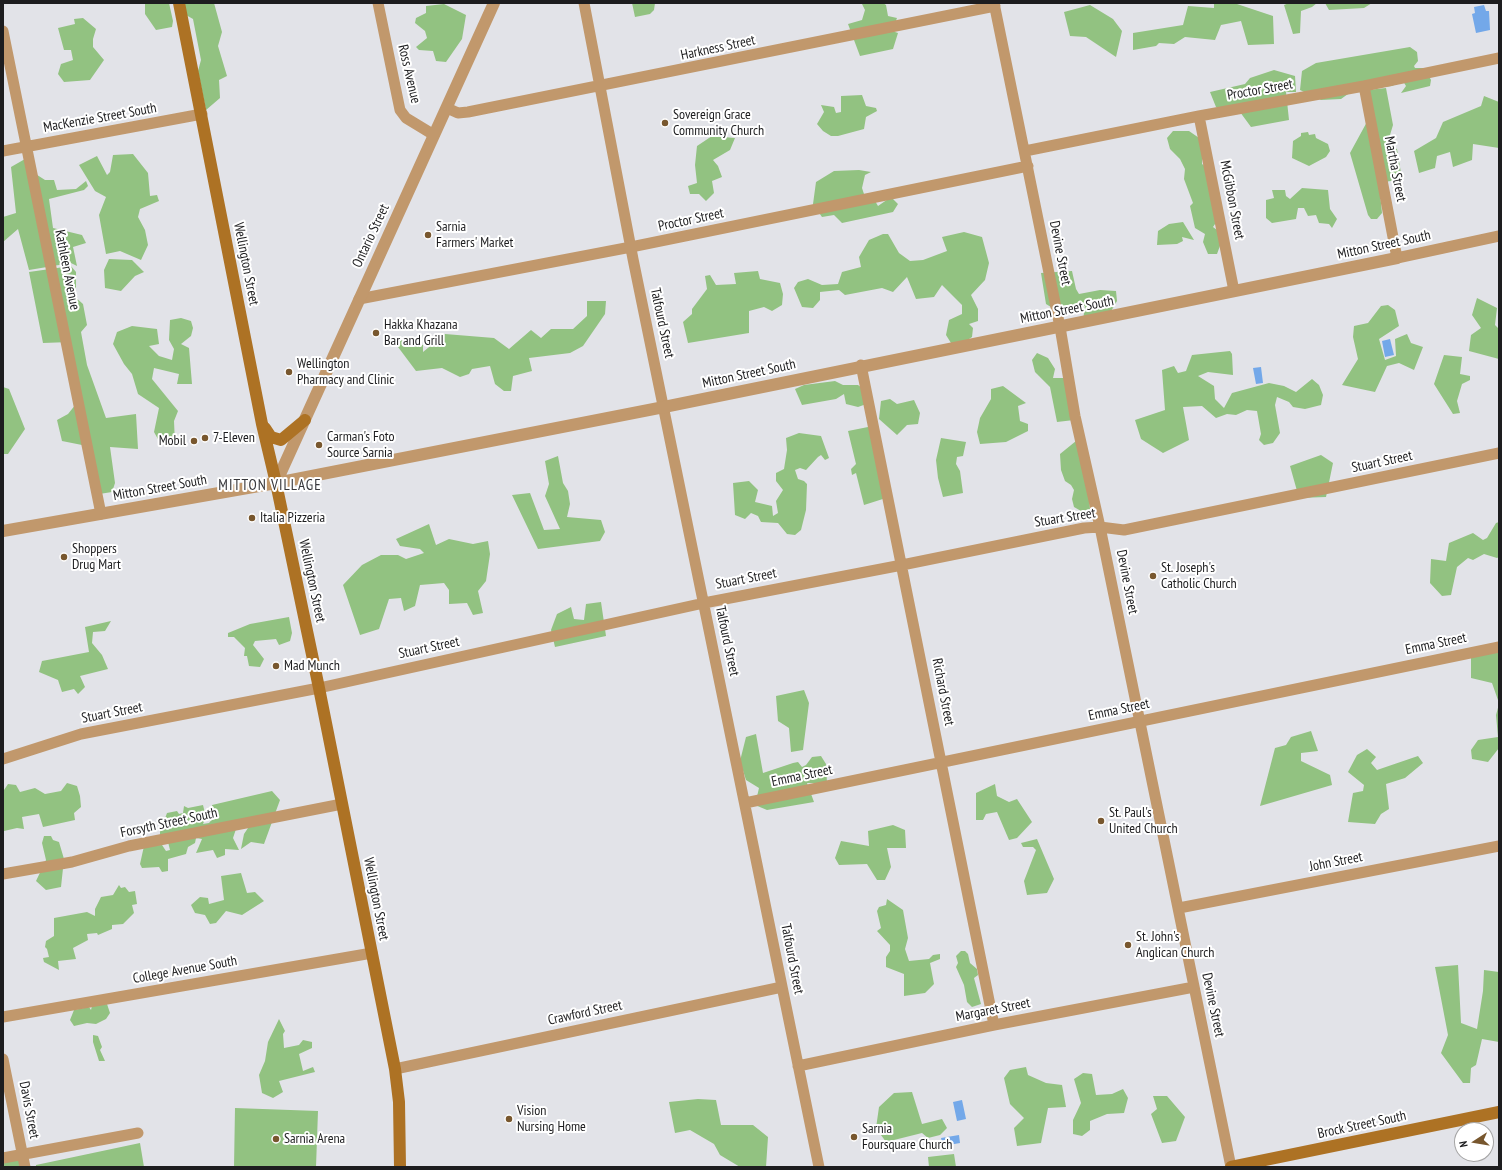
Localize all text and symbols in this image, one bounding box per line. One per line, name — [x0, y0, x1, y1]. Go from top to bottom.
street label: Harkness Street — [679, 32, 757, 64]
street label: Ross Avenue — [394, 43, 424, 105]
street label: Proctor Street — [1226, 76, 1294, 104]
street label: MacKenzie Street South — [42, 100, 158, 136]
place label: Sovereign Grace Community Church — [673, 107, 764, 140]
marker: Sovereign Grace Community Church — [660, 118, 670, 128]
street label: Martha Street — [1380, 135, 1410, 203]
street label: McGibbon Street — [1216, 159, 1248, 241]
street label: Ontario Street — [349, 202, 393, 270]
street label: Proctor Street — [657, 205, 725, 235]
place label: Sarnia Farmers' Market — [436, 219, 513, 252]
street label: Devine Street — [1046, 219, 1074, 287]
street label: Wellington Street — [230, 221, 262, 307]
street label: Mitton Street South — [1336, 227, 1432, 263]
street label: Kathleen Avenue — [51, 228, 83, 312]
marker: Sarnia Farmers' Market — [423, 230, 433, 240]
street label: Talfourd Street — [646, 286, 678, 360]
street label: Mitton Street South — [1019, 293, 1115, 327]
place label: Hakka Khazana Bar and Grill — [384, 317, 458, 350]
marker: Hakka Khazana Bar and Grill — [371, 328, 381, 338]
place label: Wellington Pharmacy and Clinic — [297, 356, 394, 388]
street label: Mitton Street South — [701, 356, 797, 392]
marker: Wellington Pharmacy and Clinic — [284, 367, 294, 377]
place label: Carman's Foto Source Sarnia — [327, 429, 395, 462]
place label: 7-Eleven — [213, 430, 255, 446]
place label: Mobil — [159, 433, 186, 449]
marker: 7-Eleven — [200, 433, 210, 443]
marker: Mobil — [189, 436, 199, 446]
marker: Carman's Foto Source Sarnia — [314, 440, 324, 450]
street label: Stuart Street — [1350, 447, 1414, 477]
street label: Mitton Street South — [112, 471, 208, 505]
district label: MITTON VILLAGE — [218, 477, 322, 495]
street label: Stuart Street — [1033, 505, 1097, 531]
place label: Italia Pizzeria — [260, 510, 325, 526]
marker: Italia Pizzeria — [247, 513, 257, 523]
street label: Wellington Street — [295, 538, 329, 624]
place label: Shoppers Drug Mart — [72, 541, 121, 574]
street label: Devine Street — [1113, 548, 1141, 616]
marker: Shoppers Drug Mart — [59, 552, 69, 562]
place label: St. Joseph's Catholic Church — [1161, 560, 1237, 592]
street label: Stuart Street — [714, 565, 778, 593]
marker: St. Joseph's Catholic Church — [1148, 571, 1158, 581]
street label: Talfourd Street — [711, 604, 743, 678]
street label: Emma Street — [1404, 629, 1468, 659]
street label: Stuart Street — [397, 633, 461, 663]
street label: Richard Street — [928, 657, 958, 727]
place label: Mad Munch — [284, 658, 340, 674]
marker: Mad Munch — [271, 661, 281, 671]
street label: Emma Street — [1087, 695, 1151, 725]
street label: Stuart Street — [80, 699, 144, 727]
street label: Emma Street — [770, 761, 834, 791]
street label: Forsyth Street South — [119, 805, 219, 841]
place label: St. Paul's United Church — [1109, 805, 1178, 838]
marker: St. Paul's United Church — [1096, 816, 1106, 826]
street label: John Street — [1308, 849, 1364, 875]
street label: Wellington Street — [360, 856, 392, 942]
street label: Talfourd Street — [777, 922, 807, 996]
place label: St. John's Anglican Church — [1136, 929, 1214, 962]
marker: St. John's Anglican Church — [1123, 940, 1133, 950]
street label: College Avenue South — [132, 953, 238, 987]
street label: Devine Street — [1198, 971, 1228, 1039]
street label: Margaret Street — [954, 995, 1032, 1025]
street label: Crawford Street — [546, 997, 624, 1029]
street label: Davis Street — [15, 1080, 43, 1140]
place label: Vision Nursing Home — [517, 1103, 586, 1136]
street label: Brock Street South — [1316, 1107, 1408, 1143]
marker: Vision Nursing Home — [504, 1114, 514, 1124]
place label: Sarnia Foursquare Church — [862, 1121, 952, 1154]
north arrow — [1454, 1122, 1494, 1162]
place label: Sarnia Arena — [284, 1131, 345, 1147]
marker: Sarnia Foursquare Church — [849, 1132, 859, 1142]
marker: Sarnia Arena — [271, 1134, 281, 1144]
text: N — [1456, 1140, 1471, 1149]

